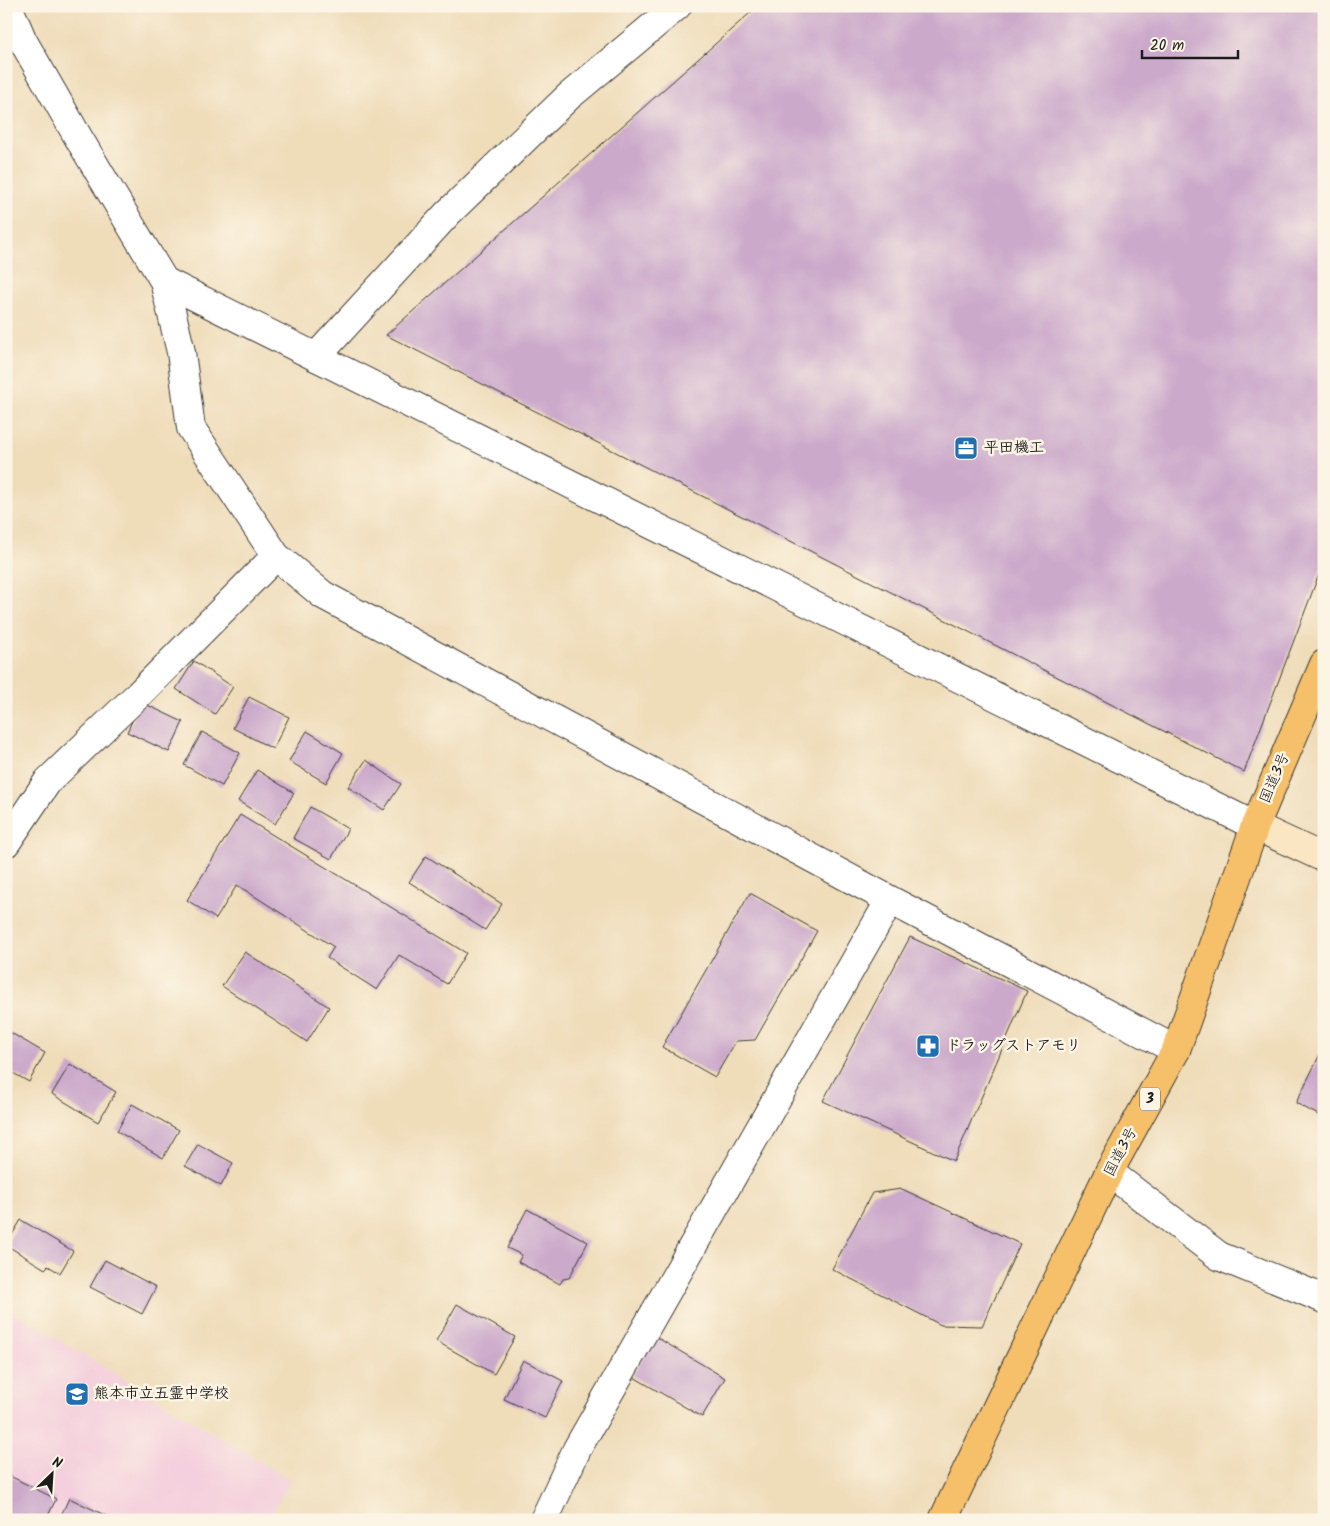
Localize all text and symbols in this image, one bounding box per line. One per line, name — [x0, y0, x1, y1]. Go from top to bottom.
scale bar — [1142, 28, 1239, 60]
text: 20 m — [1150, 34, 1184, 58]
office icon: 平田機工 — [953, 435, 979, 461]
place label: 平田機工 — [984, 436, 1044, 460]
street label: 国道3号 — [1253, 749, 1297, 807]
pharmacy icon: ドラッグストアモリ — [915, 1033, 941, 1059]
place label: ドラッグストアモリ — [946, 1034, 1081, 1058]
road number: 3 — [1140, 1088, 1160, 1110]
street label: 国道3号 — [1098, 1123, 1144, 1181]
school or university icon: 熊本市立五霊中学校 — [64, 1381, 90, 1407]
place label: 熊本市立五霊中学校 — [94, 1382, 229, 1406]
north arrow — [28, 1448, 78, 1498]
text: N — [48, 1451, 66, 1475]

